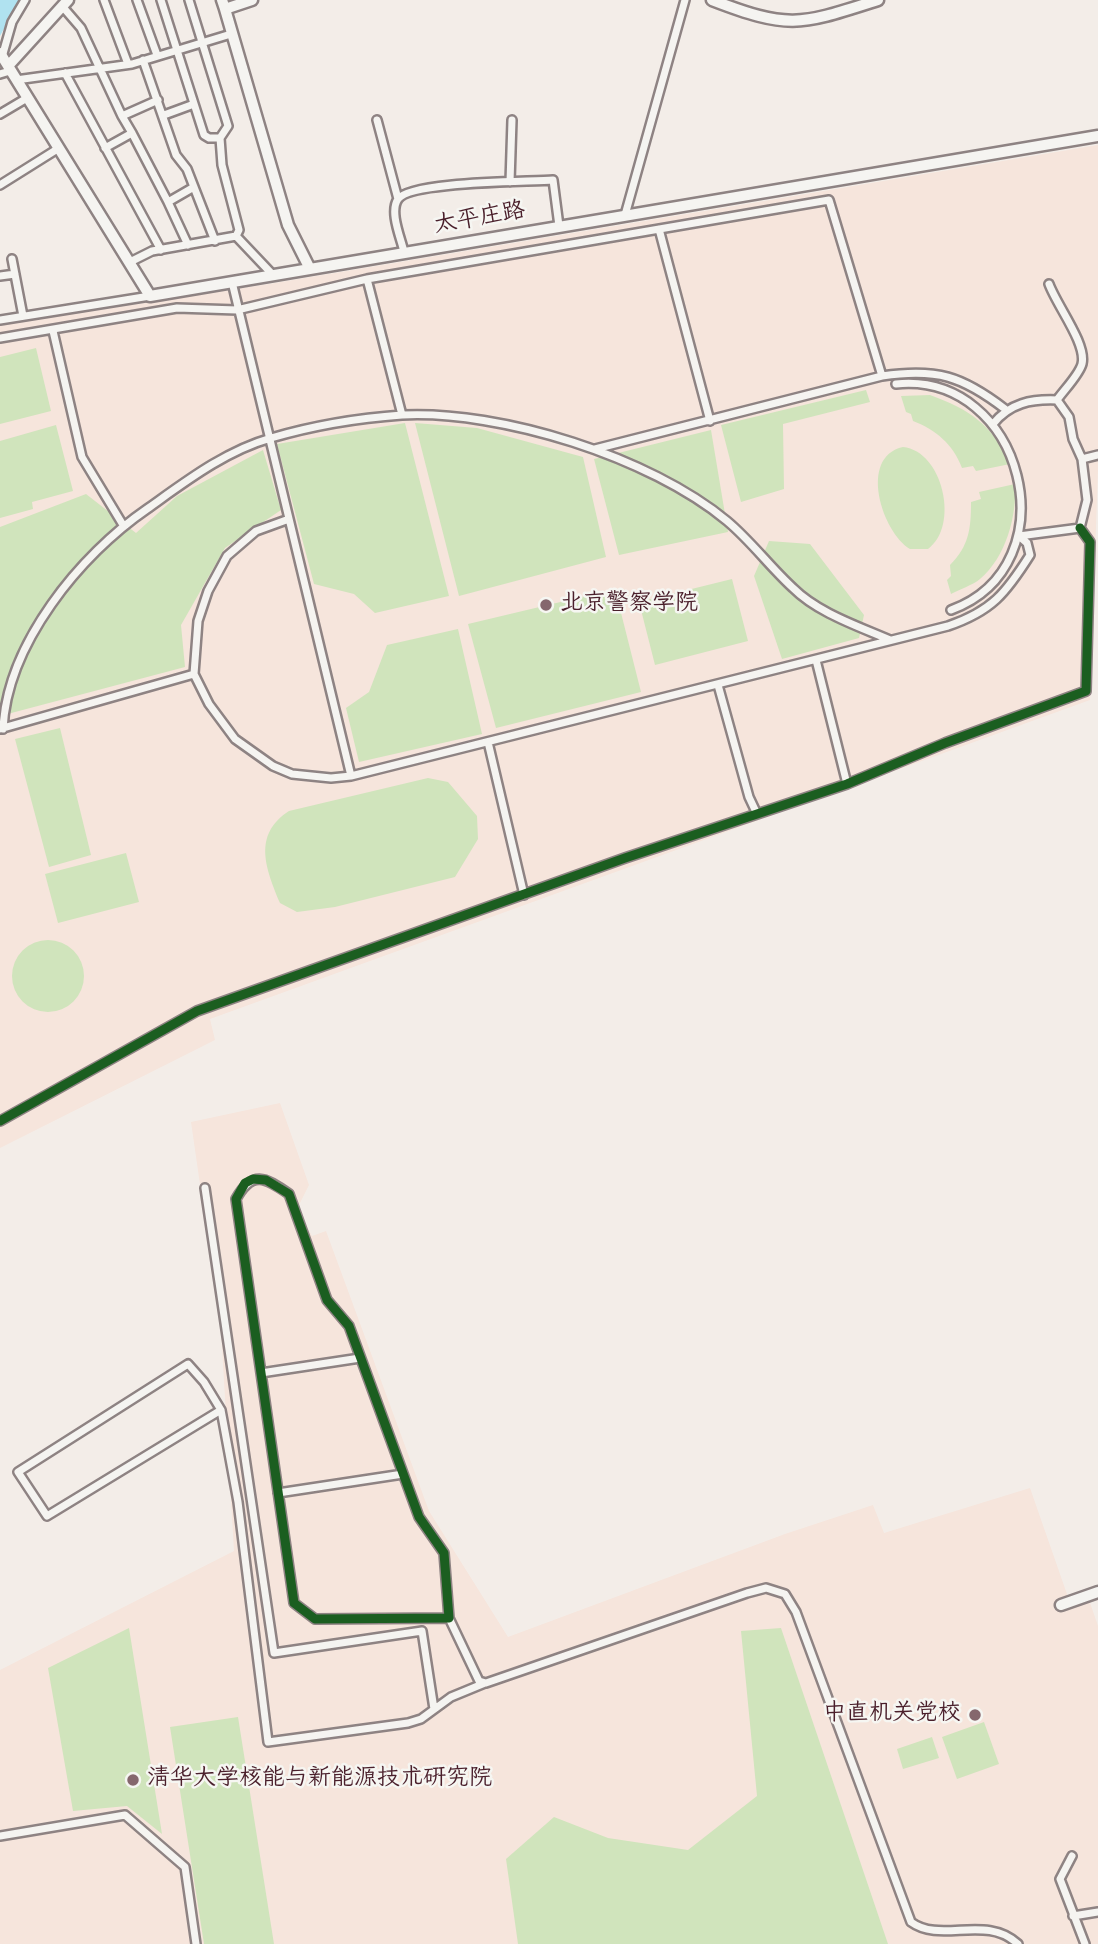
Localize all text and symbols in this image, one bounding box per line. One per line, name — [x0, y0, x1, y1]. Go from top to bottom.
street label: 太平庄路 — [432, 198, 528, 242]
place label: 北京警察学院 — [560, 591, 698, 619]
marker: 北京警察学院 — [538, 597, 554, 613]
place label: 中直机关党校 — [823, 1701, 961, 1729]
marker: 中直机关党校 — [967, 1707, 983, 1723]
place label: 清华大学核能与新能源技术研究院 — [147, 1766, 492, 1794]
marker: 清华大学核能与新能源技术研究院 — [125, 1772, 141, 1788]

